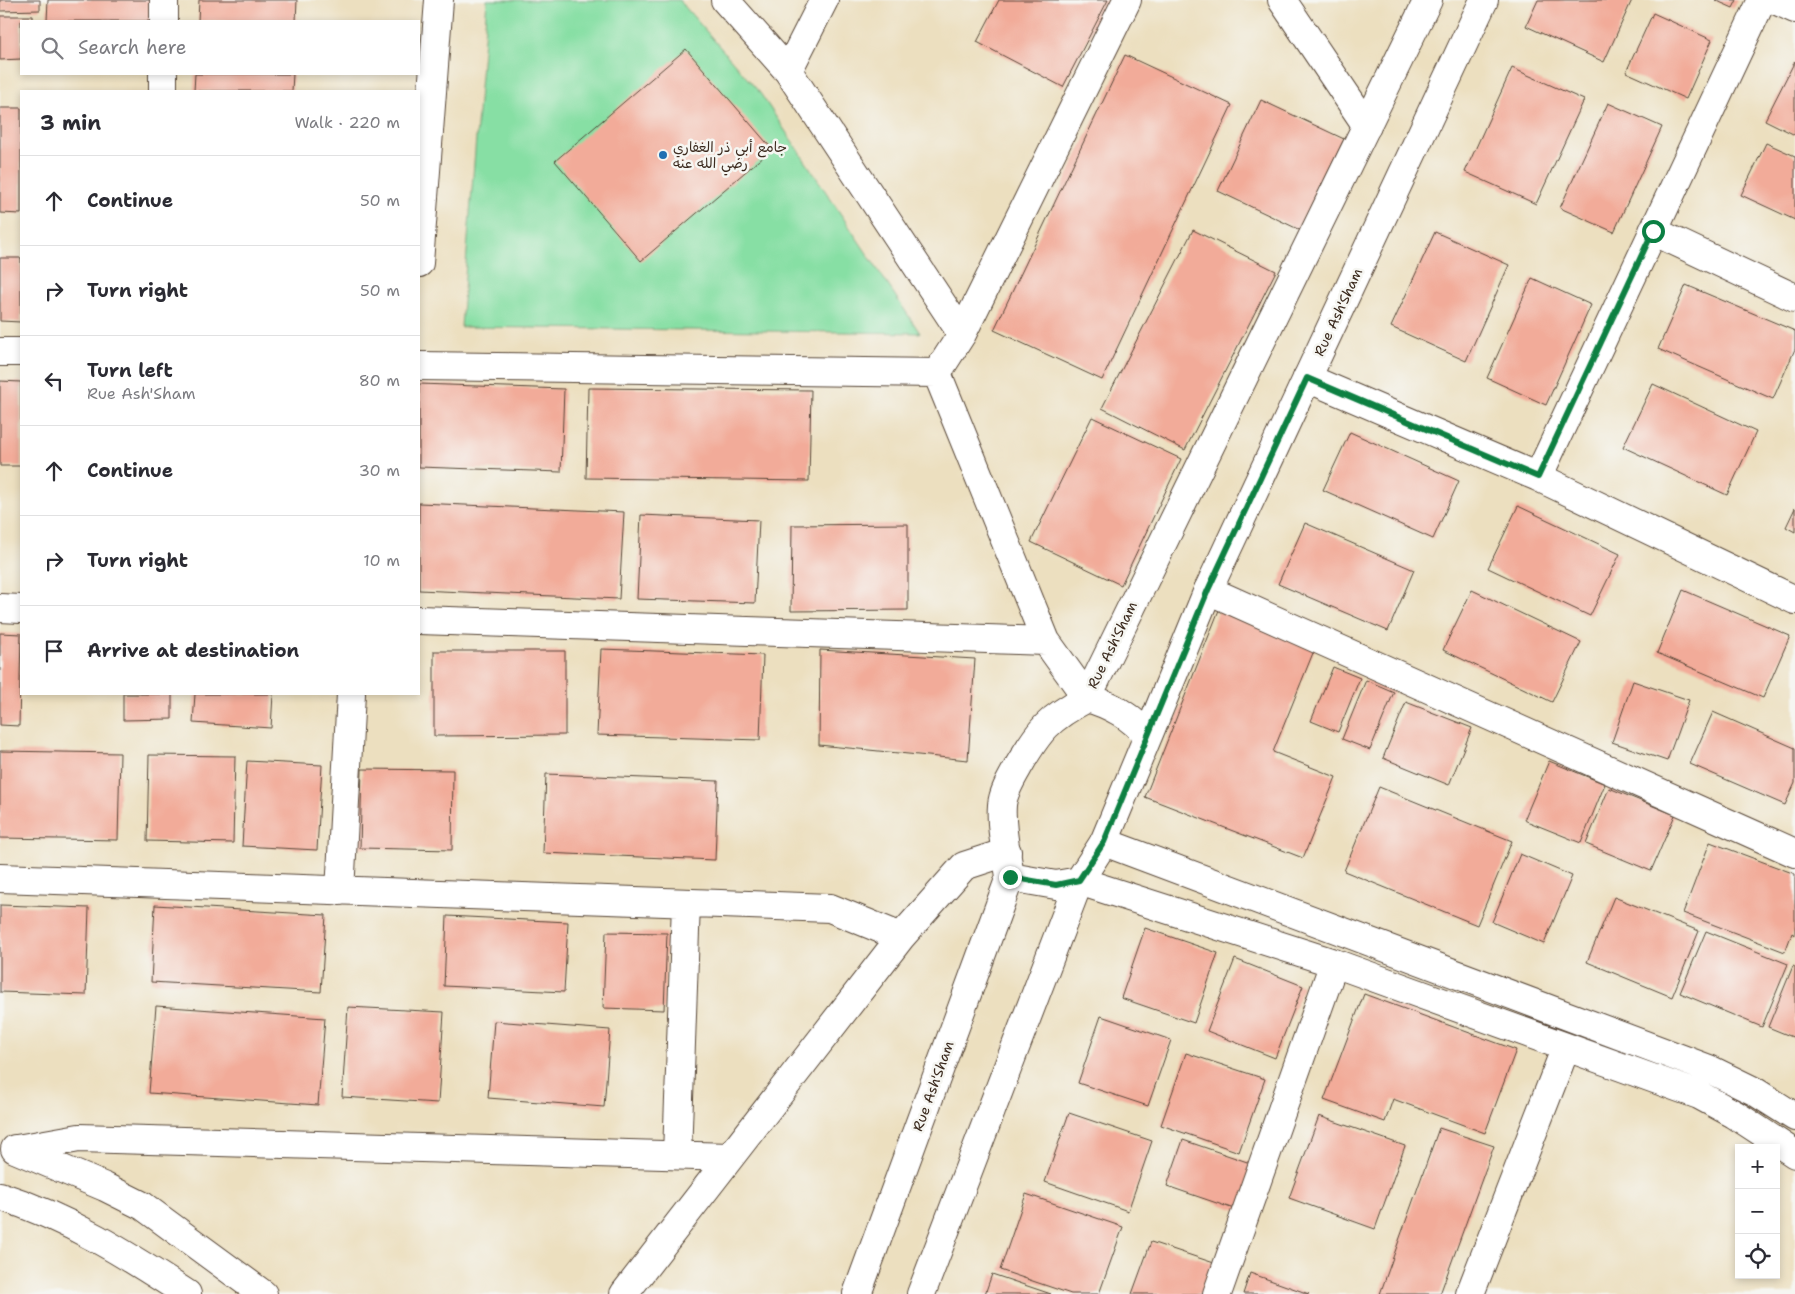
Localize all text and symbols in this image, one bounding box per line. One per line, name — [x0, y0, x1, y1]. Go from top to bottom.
search box — [20, 20, 420, 75]
icon: search — [38, 34, 66, 62]
text: Search here — [78, 35, 187, 60]
text: 3 min — [40, 109, 101, 137]
text: Walk · 220 m — [294, 112, 400, 133]
place label: جامع أبي ذر الغفاري رضي الله عنه — [673, 138, 787, 176]
marker: جامع أبي ذر الغفاري رضي الله عنه — [657, 149, 669, 161]
icon: ahead — [40, 187, 68, 215]
text: Continue — [87, 188, 173, 213]
text: 50 m — [360, 190, 400, 211]
route start — [1642, 220, 1665, 243]
street label: Rue Ash'Sham — [1310, 265, 1366, 359]
icon: right — [40, 277, 68, 305]
text: Turn right — [87, 278, 188, 303]
text: 50 m — [360, 280, 400, 301]
text: Turn left — [87, 358, 173, 383]
icon: left — [40, 367, 68, 395]
text: 80 m — [359, 370, 400, 391]
text: Rue Ash'Sham — [87, 383, 196, 404]
icon: ahead — [40, 457, 68, 485]
text: Continue — [87, 458, 173, 483]
text: 30 m — [359, 460, 400, 481]
icon: right — [40, 547, 68, 575]
text: Turn right — [87, 548, 188, 573]
text: 10 m — [363, 550, 400, 571]
street label: Rue Ash'Sham — [1083, 598, 1141, 692]
icon: arrive — [40, 637, 68, 665]
text: Arrive at destination — [87, 638, 299, 663]
route end — [999, 866, 1022, 889]
street label: Rue Ash'Sham — [908, 1038, 958, 1134]
map controls — [1735, 1144, 1780, 1279]
button: + — [1735, 1144, 1780, 1189]
button: − — [1735, 1189, 1780, 1234]
button: locate — [1735, 1234, 1780, 1279]

